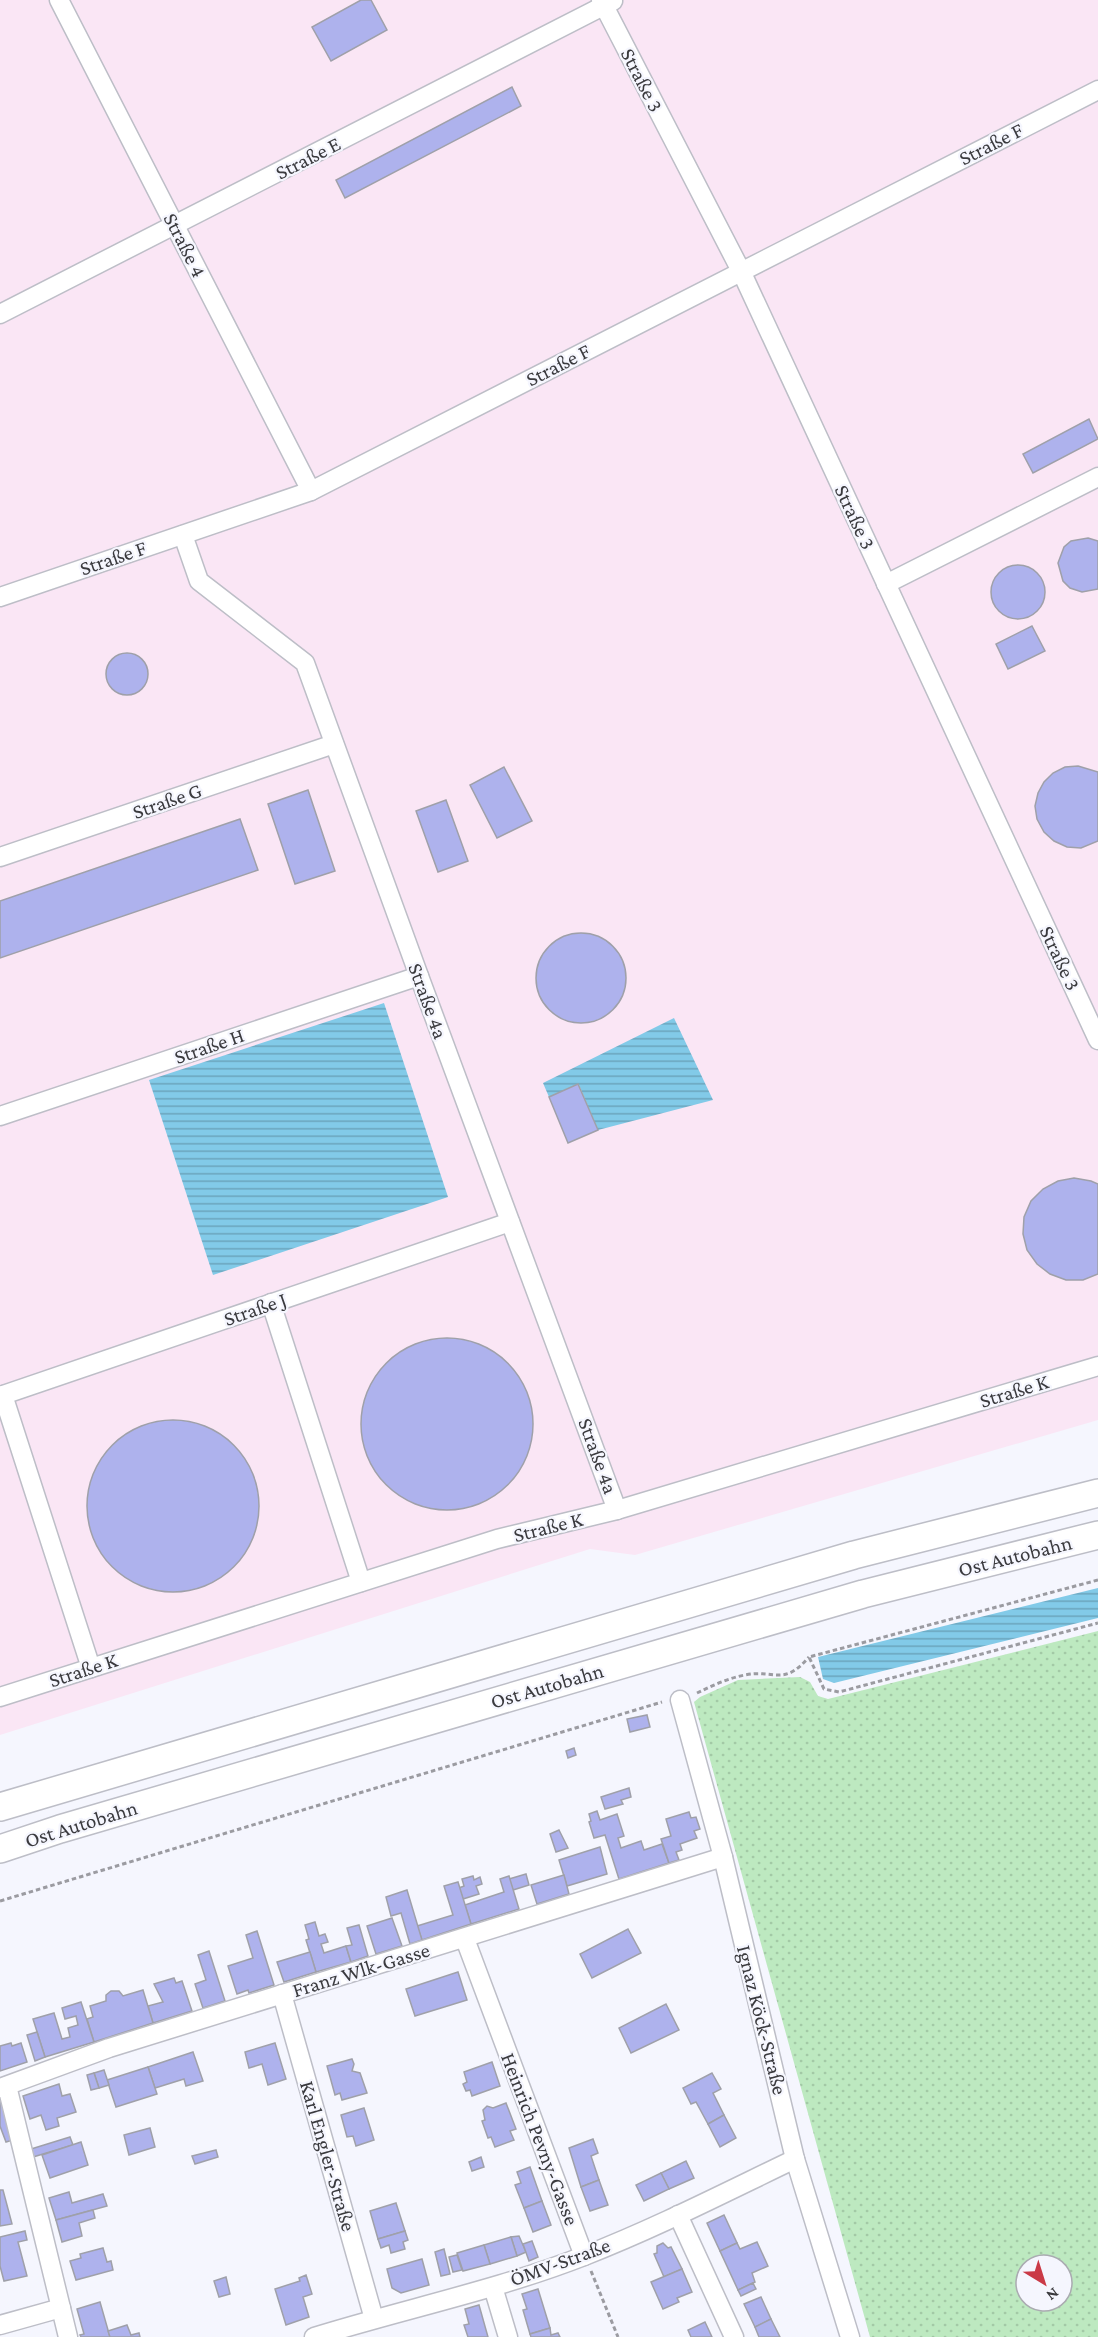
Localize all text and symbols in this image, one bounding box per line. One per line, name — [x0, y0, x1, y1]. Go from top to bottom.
street label: Straße 3 — [616, 44, 668, 116]
street label: Straße F — [955, 117, 1028, 170]
street label: Straße E — [271, 131, 345, 185]
street label: Straße 4 — [159, 209, 211, 281]
street label: Straße F — [522, 338, 595, 391]
street label: Straße 3 — [830, 481, 880, 553]
street label: Straße F — [77, 535, 150, 581]
street label: Straße G — [129, 778, 205, 824]
street label: Straße 3 — [1035, 922, 1085, 994]
street label: Straße 4a — [403, 960, 453, 1042]
street label: Straße H — [171, 1023, 247, 1069]
street label: Straße J — [220, 1287, 290, 1331]
street label: Straße K — [977, 1369, 1052, 1413]
street label: Straße 4a — [573, 1415, 623, 1497]
street label: Straße K — [511, 1507, 586, 1547]
street label: Ost Autobahn — [956, 1530, 1074, 1582]
street label: Straße K — [46, 1647, 121, 1692]
street label: Ost Autobahn — [488, 1658, 606, 1714]
street label: Ost Autobahn — [22, 1796, 140, 1852]
street label: Franz Wlk-Gasse — [289, 1938, 433, 2002]
street label: Ignaz Köck-Straße — [732, 1943, 792, 2097]
street label: Heinrich Pevny-Gasse — [496, 2049, 584, 2229]
street label: Karl Engler-Straße — [295, 2078, 361, 2234]
street label: ÖMV-Straße — [507, 2233, 613, 2291]
north arrow — [1014, 2253, 1074, 2313]
text: N — [1043, 2284, 1062, 2305]

